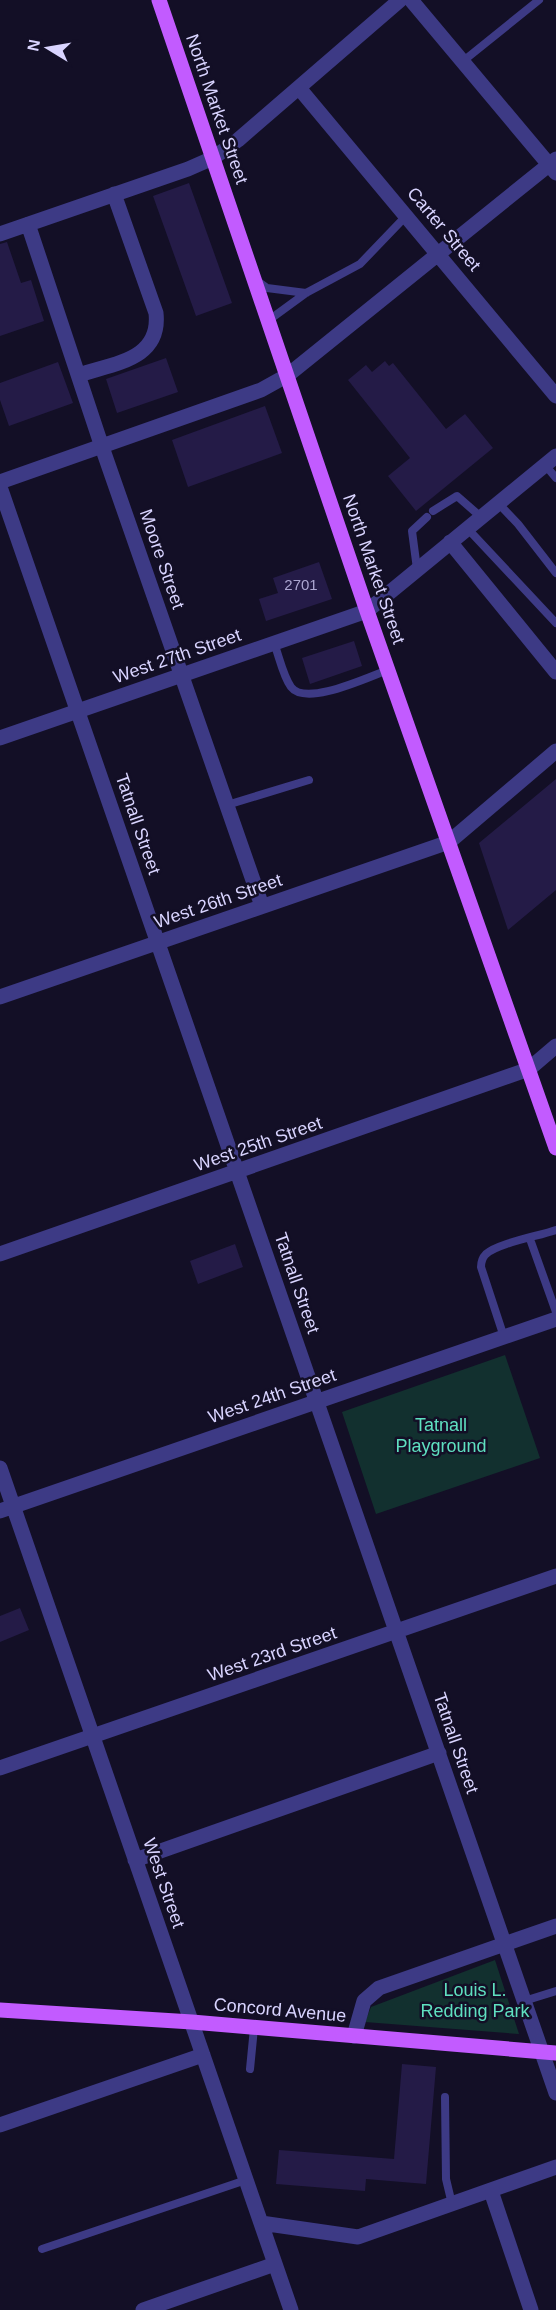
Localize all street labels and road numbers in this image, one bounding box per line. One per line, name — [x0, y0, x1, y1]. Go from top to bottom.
street label: North Market Street — [182, 31, 252, 187]
street label: Carter Street — [403, 183, 485, 275]
street label: North Market Street — [339, 491, 409, 647]
street label: Moore Street — [136, 507, 188, 611]
street label: West 27th Street — [111, 625, 243, 687]
street label: Tatnall Street — [111, 771, 165, 877]
street label: West 26th Street — [152, 870, 284, 932]
street label: West 25th Street — [192, 1113, 324, 1175]
street label: Tatnall Street — [270, 1230, 324, 1336]
street label: West 24th Street — [206, 1365, 338, 1427]
street label: West 23rd Street — [205, 1623, 339, 1685]
street label: Tatnall Street — [429, 1690, 483, 1796]
street label: West Street — [139, 1835, 189, 1931]
street label: Concord Avenue — [213, 1994, 347, 2026]

